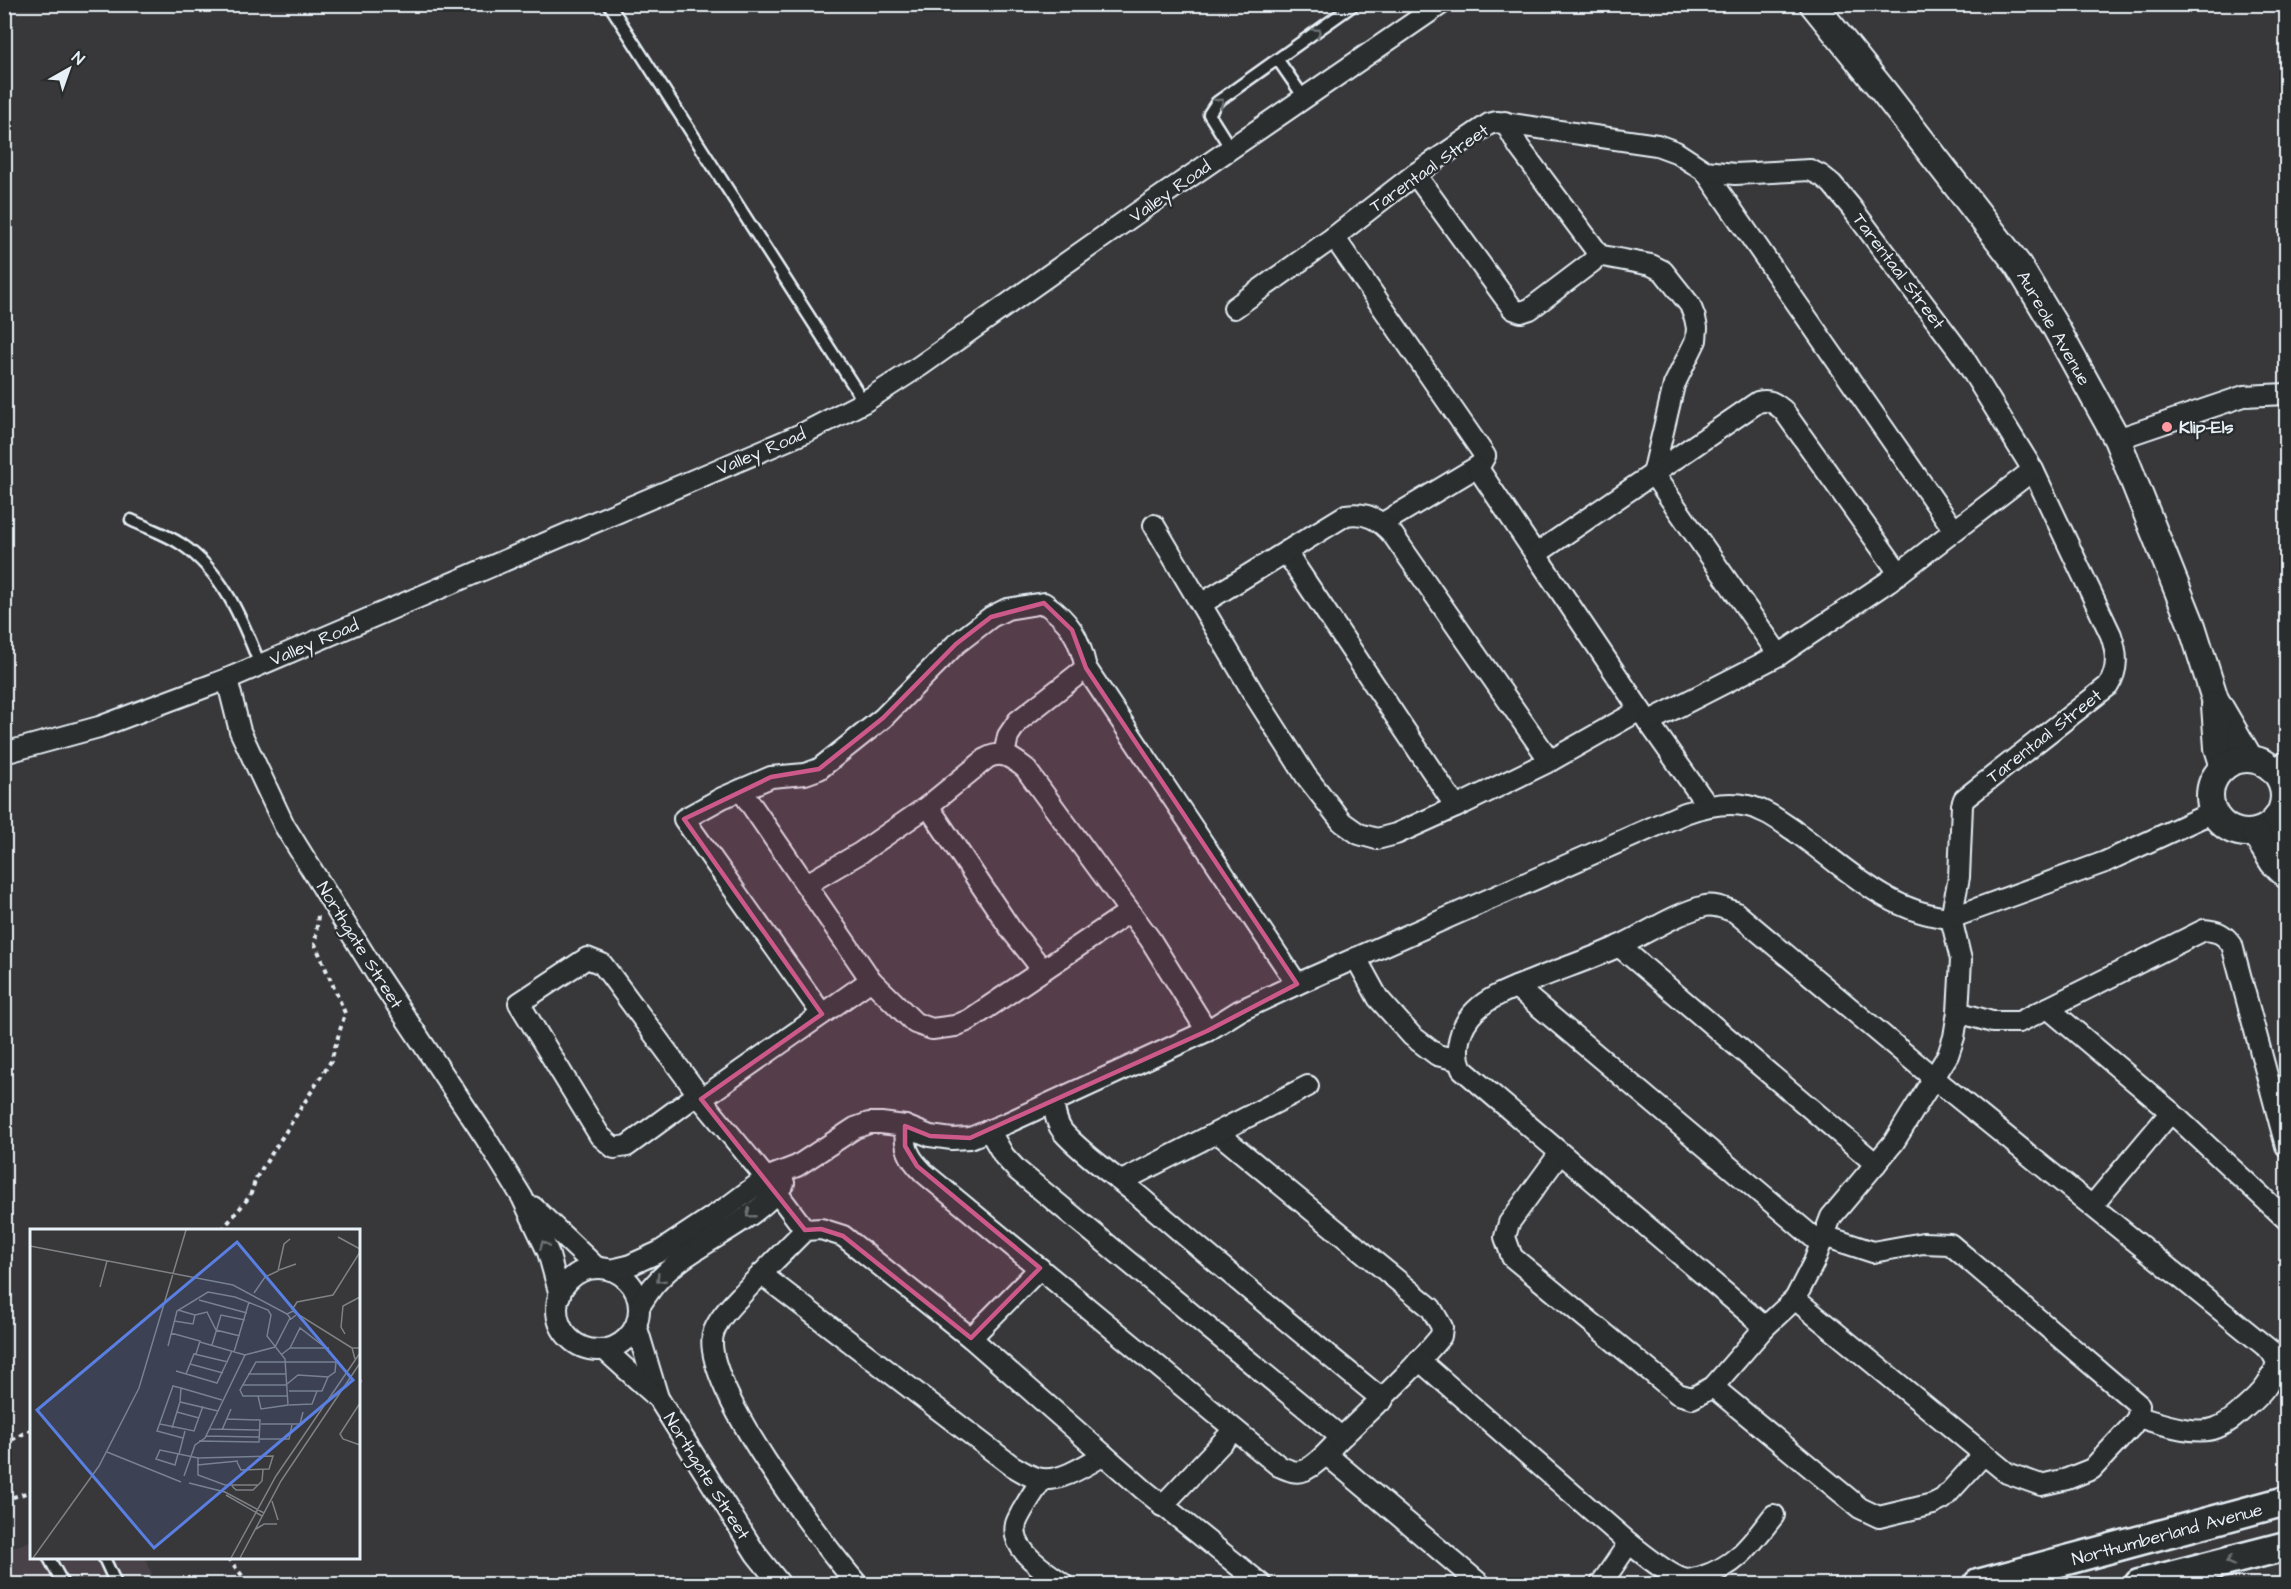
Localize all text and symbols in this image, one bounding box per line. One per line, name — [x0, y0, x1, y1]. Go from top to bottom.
one-way arrow — [1310, 28, 1321, 39]
north arrow — [39, 39, 99, 99]
text: N — [67, 47, 89, 70]
one-way arrow — [1213, 98, 1224, 109]
street label: Tarentaal Street — [1365, 118, 1494, 219]
street label: Valley Road — [1125, 154, 1217, 230]
street label: Tarentaal Street — [1846, 208, 1951, 335]
street label: Aureole Avenue — [2011, 266, 2097, 390]
place label: Klip-Els — [2179, 415, 2234, 440]
marker: Klip-Els — [2160, 420, 2174, 434]
street label: Valley Road — [713, 422, 810, 482]
street label: Valley Road — [266, 613, 363, 673]
street label: Tarentaal Street — [1981, 683, 2108, 789]
street label: Northgate Street — [310, 877, 409, 1015]
one-way arrow — [746, 1207, 757, 1218]
inset map — [30, 1229, 360, 1559]
one-way arrow — [539, 1240, 551, 1251]
one-way arrow — [657, 1272, 668, 1283]
street label: Northgate Street — [657, 1408, 756, 1546]
street label: Northumberland Avenue — [2069, 1497, 2265, 1572]
one-way arrow — [2225, 1553, 2235, 1566]

